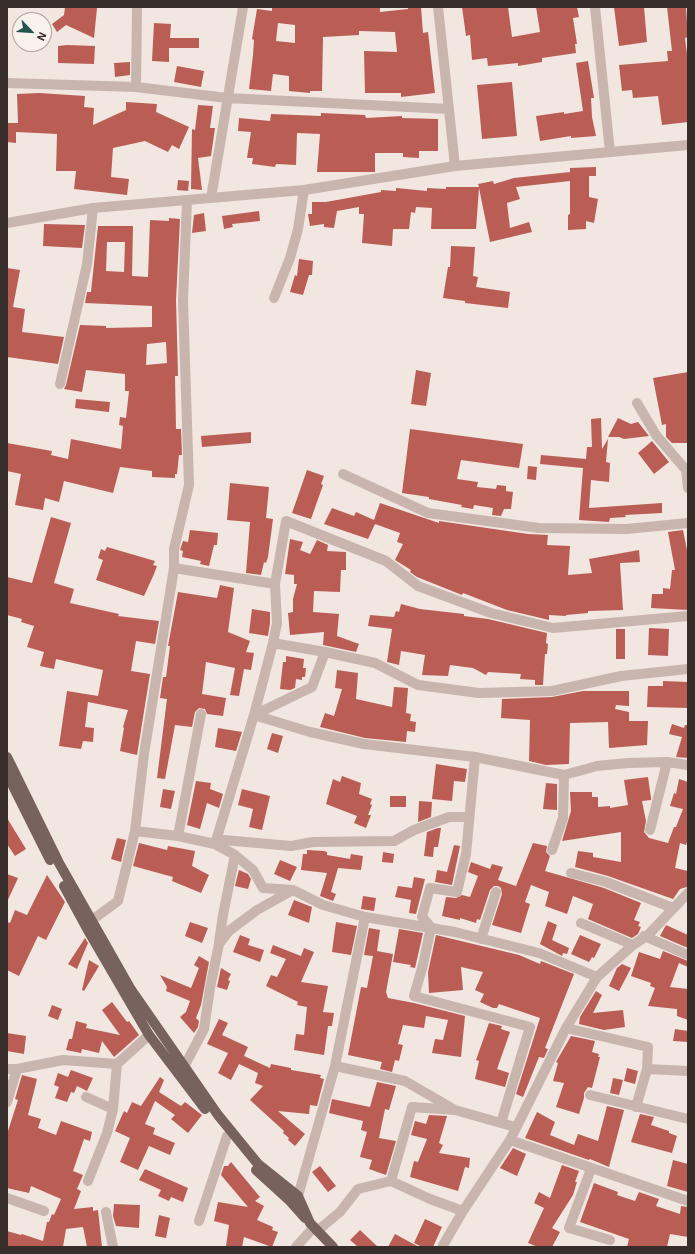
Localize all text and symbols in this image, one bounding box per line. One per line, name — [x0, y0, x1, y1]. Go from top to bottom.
north arrow — [12, 12, 52, 52]
text: N — [35, 31, 50, 43]

